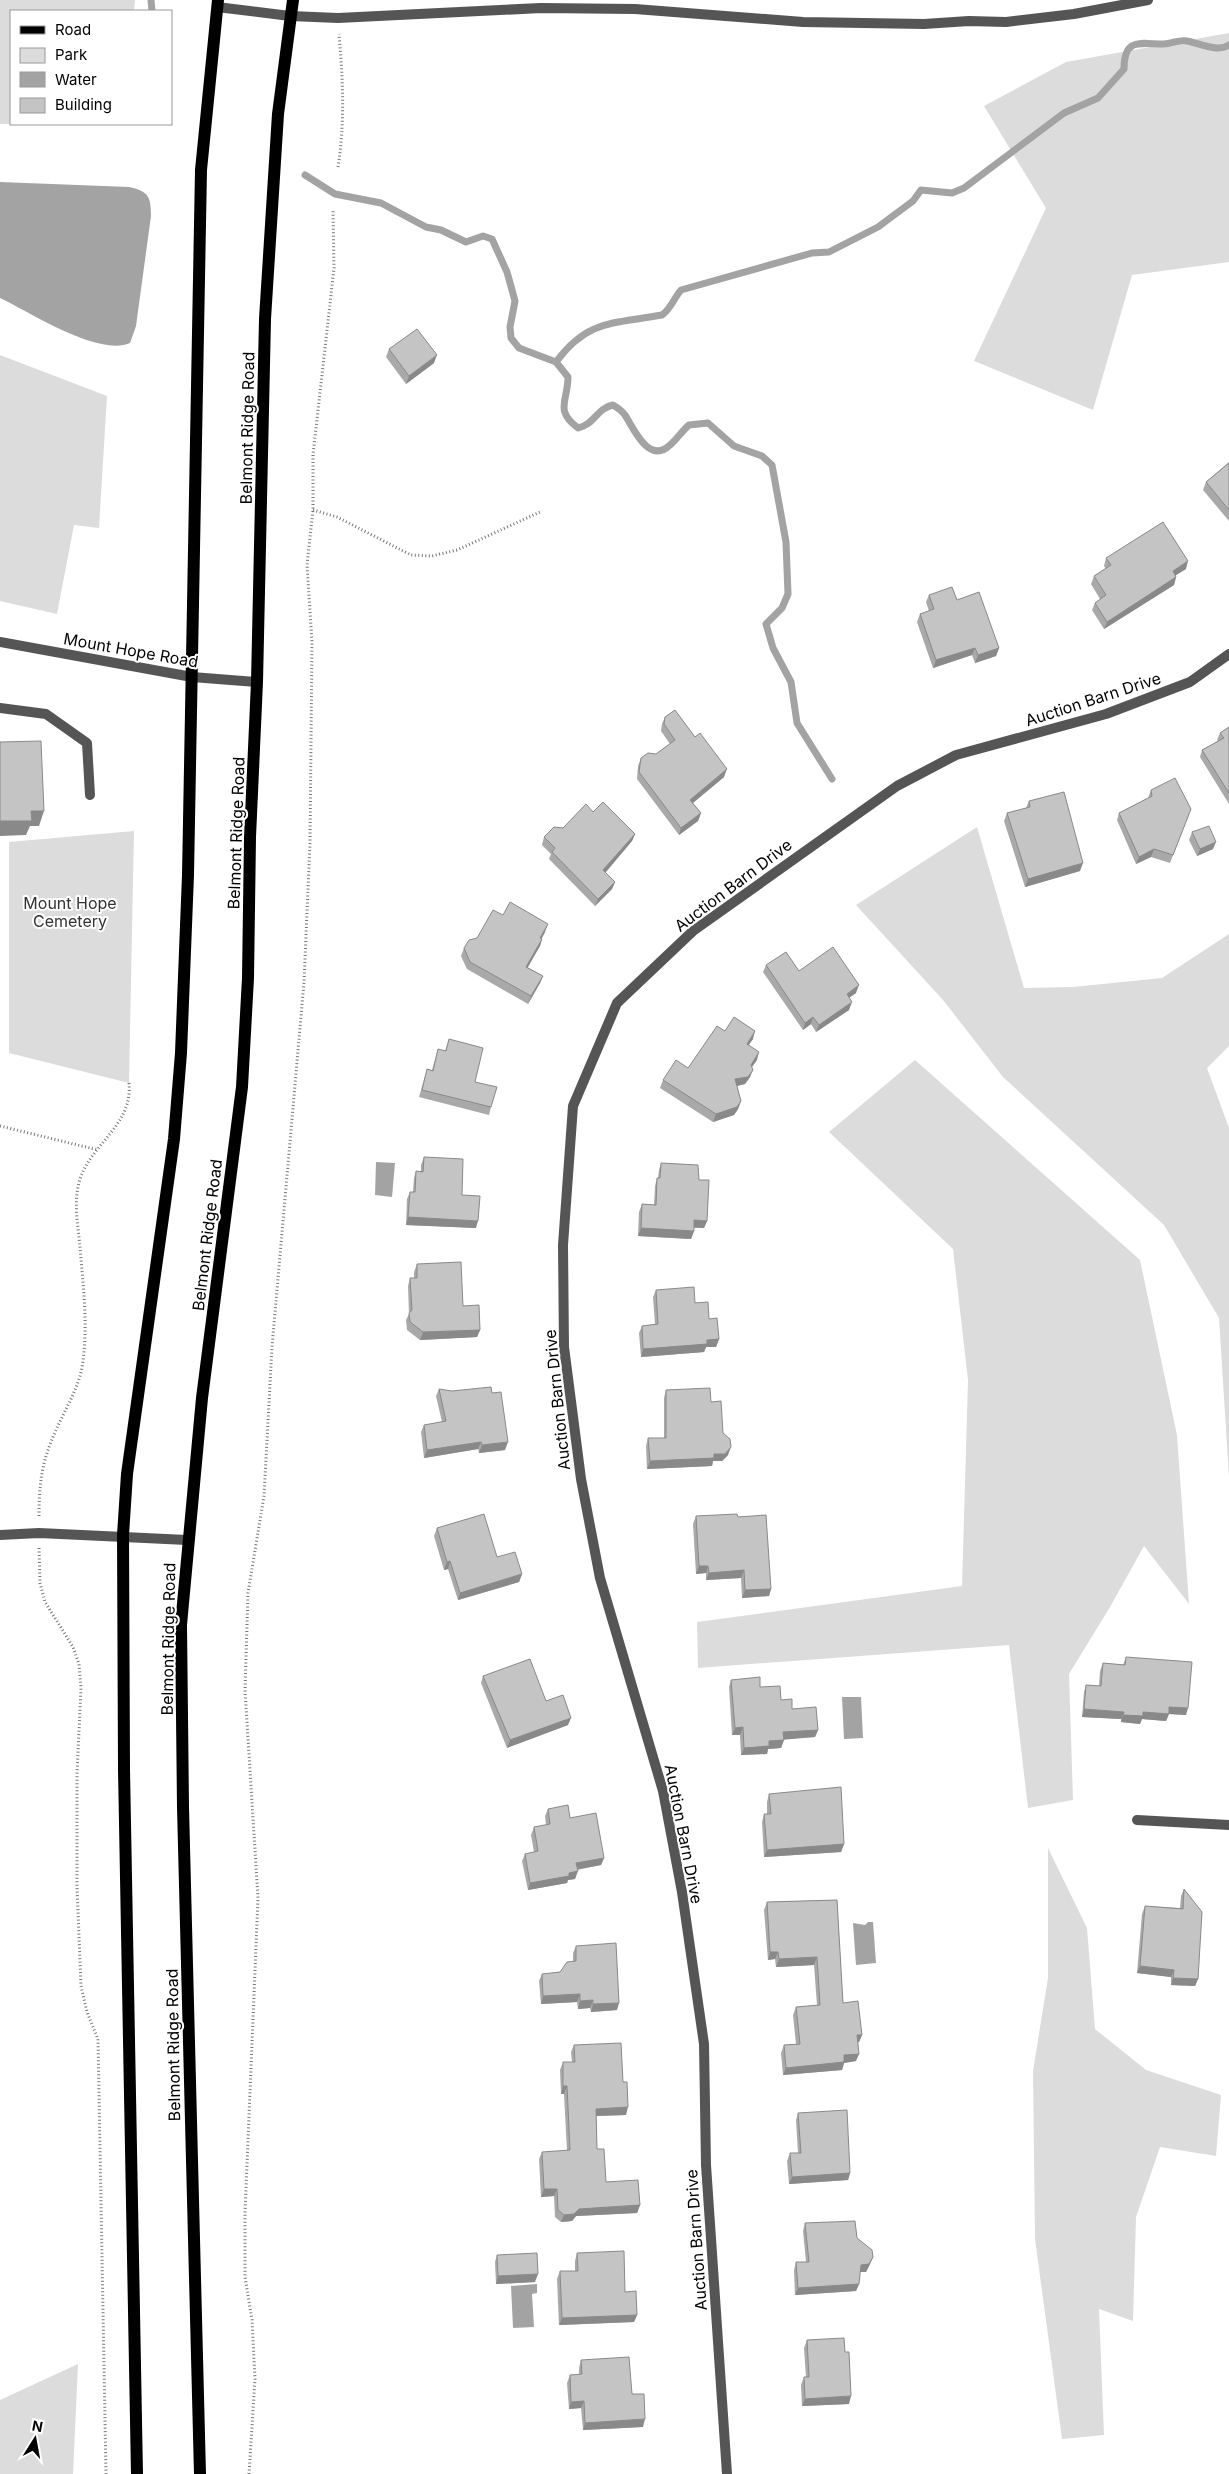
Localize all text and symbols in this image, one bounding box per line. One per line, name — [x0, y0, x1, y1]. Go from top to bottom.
legend — [10, 10, 172, 125]
text: Road — [55, 20, 91, 39]
text: Park — [55, 45, 88, 64]
text: Water — [55, 70, 97, 89]
text: Building — [55, 95, 112, 114]
street label: Belmont Ridge Road — [236, 352, 258, 504]
street label: Mount Hope Road — [62, 628, 200, 672]
street label: Auction Barn Drive — [1023, 668, 1163, 730]
street label: Belmont Ridge Road — [223, 756, 249, 910]
street label: Auction Barn Drive — [670, 834, 796, 936]
park label: Mount Hope Cemetery — [23, 893, 117, 931]
street label: Belmont Ridge Road — [188, 1158, 226, 1312]
street label: Auction Barn Drive — [540, 1328, 574, 1472]
street label: Belmont Ridge Road — [157, 1563, 179, 1715]
street label: Auction Barn Drive — [661, 1763, 707, 1905]
street label: Belmont Ridge Road — [162, 1969, 184, 2121]
street label: Auction Barn Drive — [681, 2169, 711, 2311]
north arrow — [10, 2414, 60, 2464]
text: N — [31, 2416, 44, 2435]

